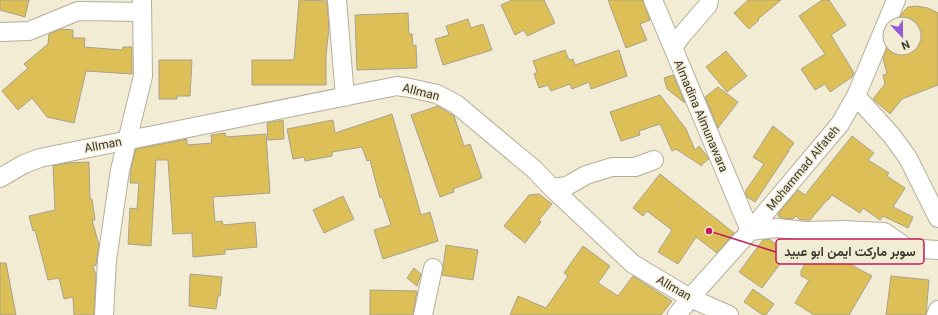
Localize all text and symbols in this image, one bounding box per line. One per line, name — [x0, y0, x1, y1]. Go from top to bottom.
north arrow — [882, 16, 922, 56]
text: N — [899, 37, 912, 52]
street label: Almadina Almunawara — [671, 58, 731, 174]
street label: AlIman — [401, 81, 441, 103]
street label: Mohammad Alfateh — [764, 123, 842, 213]
street label: AlIman — [83, 135, 123, 155]
callout: سوبر ماركت ايمن ابو عبيد — [776, 239, 924, 264]
text: سوبر ماركت ايمن ابو عبيد — [784, 244, 916, 260]
street label: AlIman — [654, 273, 694, 303]

